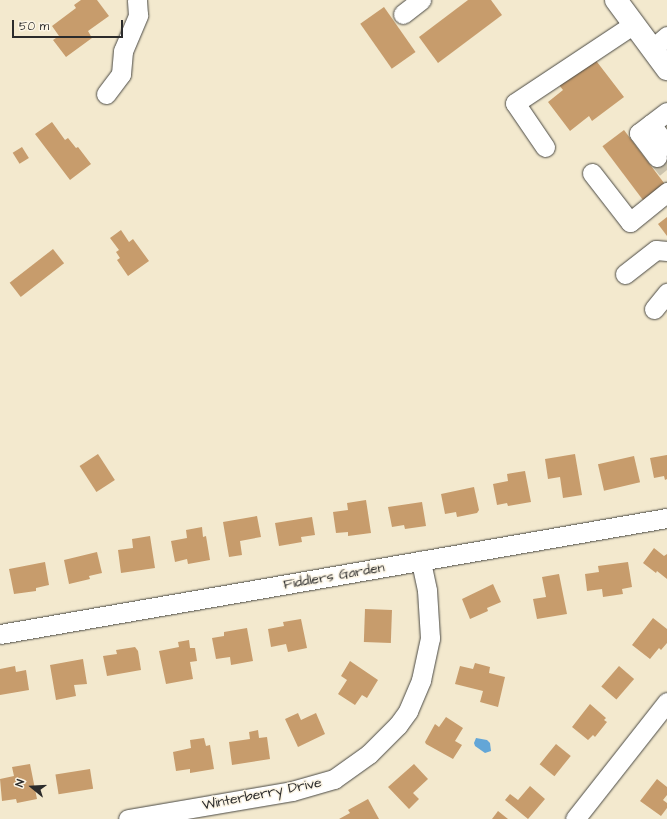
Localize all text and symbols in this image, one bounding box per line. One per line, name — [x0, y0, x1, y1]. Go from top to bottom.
scale bar — [14, 12, 125, 38]
text: 50 m — [19, 18, 49, 35]
street label: Fiddlers Garden — [282, 559, 386, 593]
north arrow — [12, 767, 52, 807]
street label: Winterberry Drive — [201, 774, 323, 814]
text: N — [12, 778, 28, 789]

